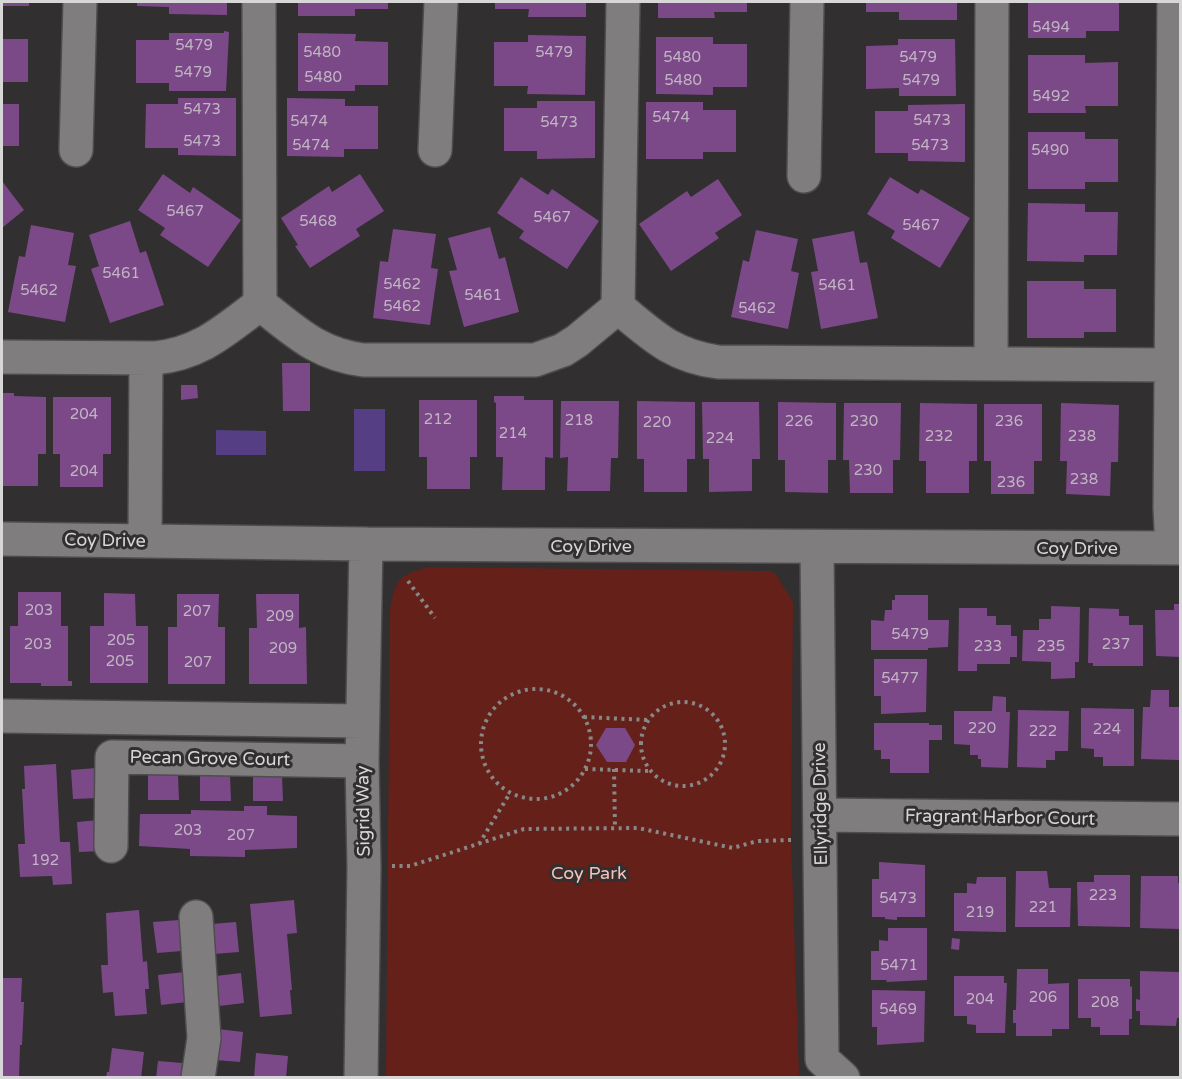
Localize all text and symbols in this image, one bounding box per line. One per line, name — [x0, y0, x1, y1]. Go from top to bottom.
house number: 5494 — [1032, 18, 1070, 36]
house number: 5479 — [175, 36, 213, 54]
house number: 5480 — [303, 43, 341, 61]
house number: 5479 — [535, 43, 573, 61]
house number: 5480 — [663, 48, 701, 66]
house number: 5479 — [899, 48, 937, 66]
house number: 5479 — [174, 63, 212, 81]
house number: 5480 — [304, 68, 342, 86]
house number: 5480 — [664, 71, 702, 89]
house number: 5479 — [902, 71, 940, 89]
house number: 5492 — [1032, 87, 1070, 105]
house number: 5473 — [183, 100, 221, 118]
house number: 5474 — [652, 108, 690, 126]
house number: 5473 — [913, 111, 951, 129]
house number: 5474 — [290, 112, 328, 130]
house number: 5473 — [540, 113, 578, 131]
house number: 5473 — [183, 132, 221, 150]
house number: 5474 — [292, 136, 330, 154]
house number: 5473 — [911, 136, 949, 154]
house number: 5490 — [1031, 141, 1069, 159]
house number: 5467 — [166, 202, 204, 220]
house number: 5467 — [533, 208, 571, 226]
house number: 5468 — [299, 212, 337, 230]
house number: 5467 — [902, 216, 940, 234]
house number: 5461 — [102, 264, 140, 282]
house number: 5462 — [383, 275, 421, 293]
house number: 5461 — [818, 276, 856, 294]
house number: 5462 — [20, 281, 58, 299]
house number: 5461 — [464, 286, 502, 304]
house number: 5462 — [383, 297, 421, 315]
house number: 5462 — [738, 299, 776, 317]
house number: 204 — [70, 405, 98, 423]
house number: 212 — [424, 410, 452, 428]
house number: 218 — [565, 411, 593, 429]
house number: 226 — [785, 412, 813, 430]
house number: 230 — [850, 412, 878, 430]
house number: 236 — [995, 412, 1023, 430]
house number: 220 — [643, 413, 671, 431]
house number: 214 — [499, 424, 527, 442]
house number: 232 — [925, 427, 953, 445]
house number: 238 — [1068, 427, 1096, 445]
house number: 224 — [706, 429, 734, 447]
house number: 230 — [854, 461, 882, 479]
house number: 204 — [70, 462, 98, 480]
house number: 238 — [1070, 470, 1098, 488]
house number: 236 — [997, 473, 1025, 491]
street label: Coy Drive — [64, 528, 146, 552]
street label: Coy Drive — [550, 535, 632, 557]
street label: Coy Drive — [1036, 537, 1118, 559]
house number: 203 — [25, 601, 53, 619]
house number: 207 — [183, 602, 211, 620]
house number: 209 — [266, 607, 294, 625]
house number: 5479 — [891, 625, 929, 643]
house number: 205 — [107, 631, 135, 649]
house number: 203 — [24, 635, 52, 653]
house number: 237 — [1102, 635, 1130, 653]
house number: 233 — [974, 637, 1002, 655]
house number: 235 — [1037, 637, 1065, 655]
house number: 209 — [269, 639, 297, 657]
house number: 205 — [106, 652, 134, 670]
house number: 207 — [184, 653, 212, 671]
house number: 5477 — [881, 669, 919, 687]
house number: 220 — [968, 719, 996, 737]
house number: 224 — [1093, 720, 1121, 738]
house number: 222 — [1029, 722, 1057, 740]
street label: Ellyridge Drive — [808, 742, 832, 866]
street label: Pecan Grove Court — [129, 746, 291, 770]
street label: Sigrid Way — [351, 765, 375, 857]
street label: Fragrant Harbor Court — [905, 804, 1096, 830]
house number: 203 — [174, 821, 202, 839]
house number: 207 — [227, 826, 255, 844]
house number: 192 — [31, 851, 59, 869]
park label: Coy Park — [551, 862, 627, 884]
house number: 223 — [1089, 886, 1117, 904]
house number: 5473 — [879, 889, 917, 907]
house number: 221 — [1029, 898, 1057, 916]
house number: 219 — [966, 903, 994, 921]
house number: 5471 — [880, 956, 918, 974]
house number: 206 — [1029, 988, 1057, 1006]
house number: 204 — [966, 990, 994, 1008]
house number: 208 — [1091, 993, 1119, 1011]
house number: 5469 — [879, 1000, 917, 1018]

